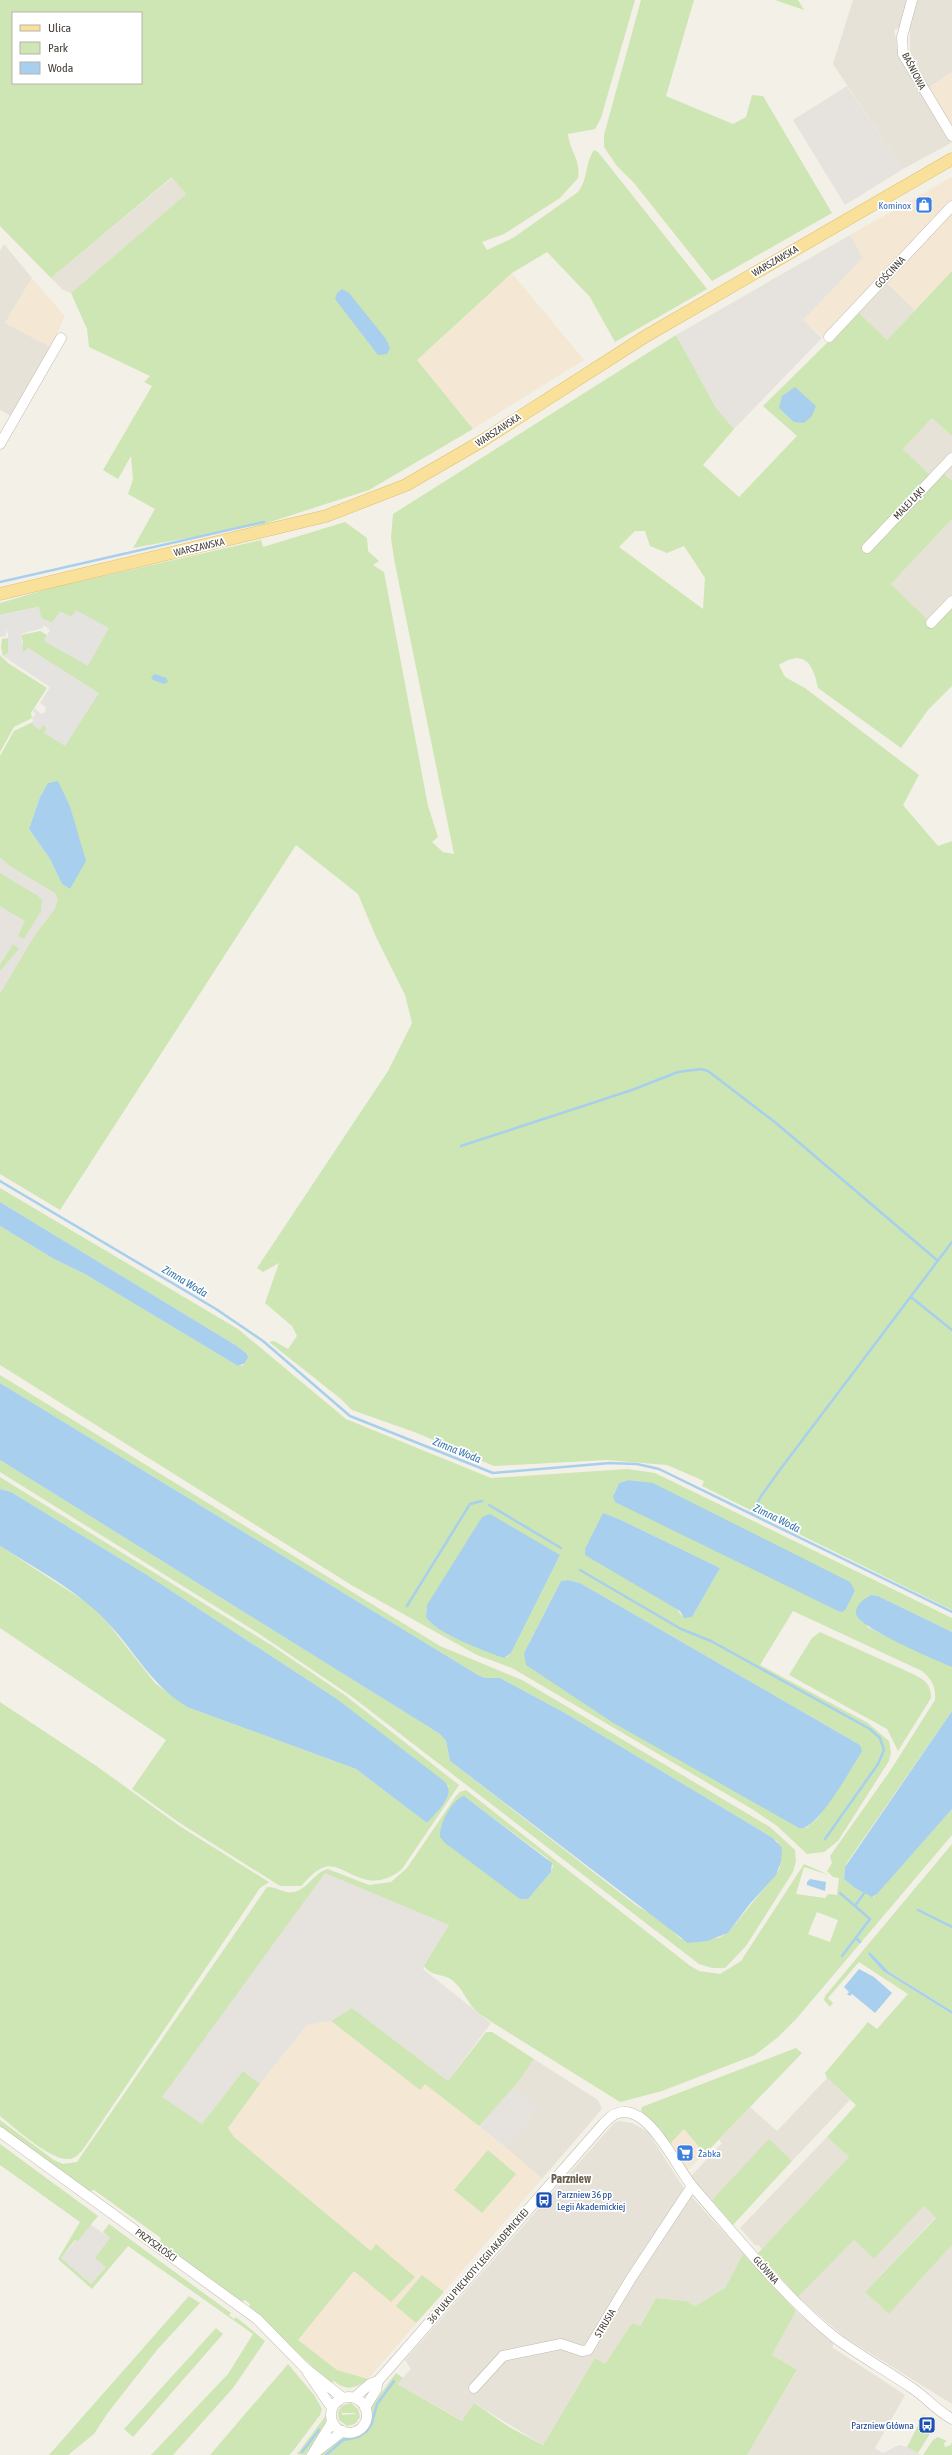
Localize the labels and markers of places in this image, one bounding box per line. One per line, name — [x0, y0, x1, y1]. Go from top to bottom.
shop icon: Kominox — [914, 195, 934, 215]
place label: Kominox — [879, 200, 911, 211]
supermarket icon: Żabka — [675, 2143, 695, 2163]
place label: Żabka — [698, 2148, 721, 2159]
place label: Parzniew 36 pp Legii Akademickiej — [557, 2189, 625, 2212]
bus stop icon: Parzniew 36 pp Legii Akademickiej — [534, 2190, 554, 2210]
bus stop icon: Parzniew Główna — [917, 2415, 937, 2435]
place label: Parzniew Główna — [851, 2420, 914, 2431]

